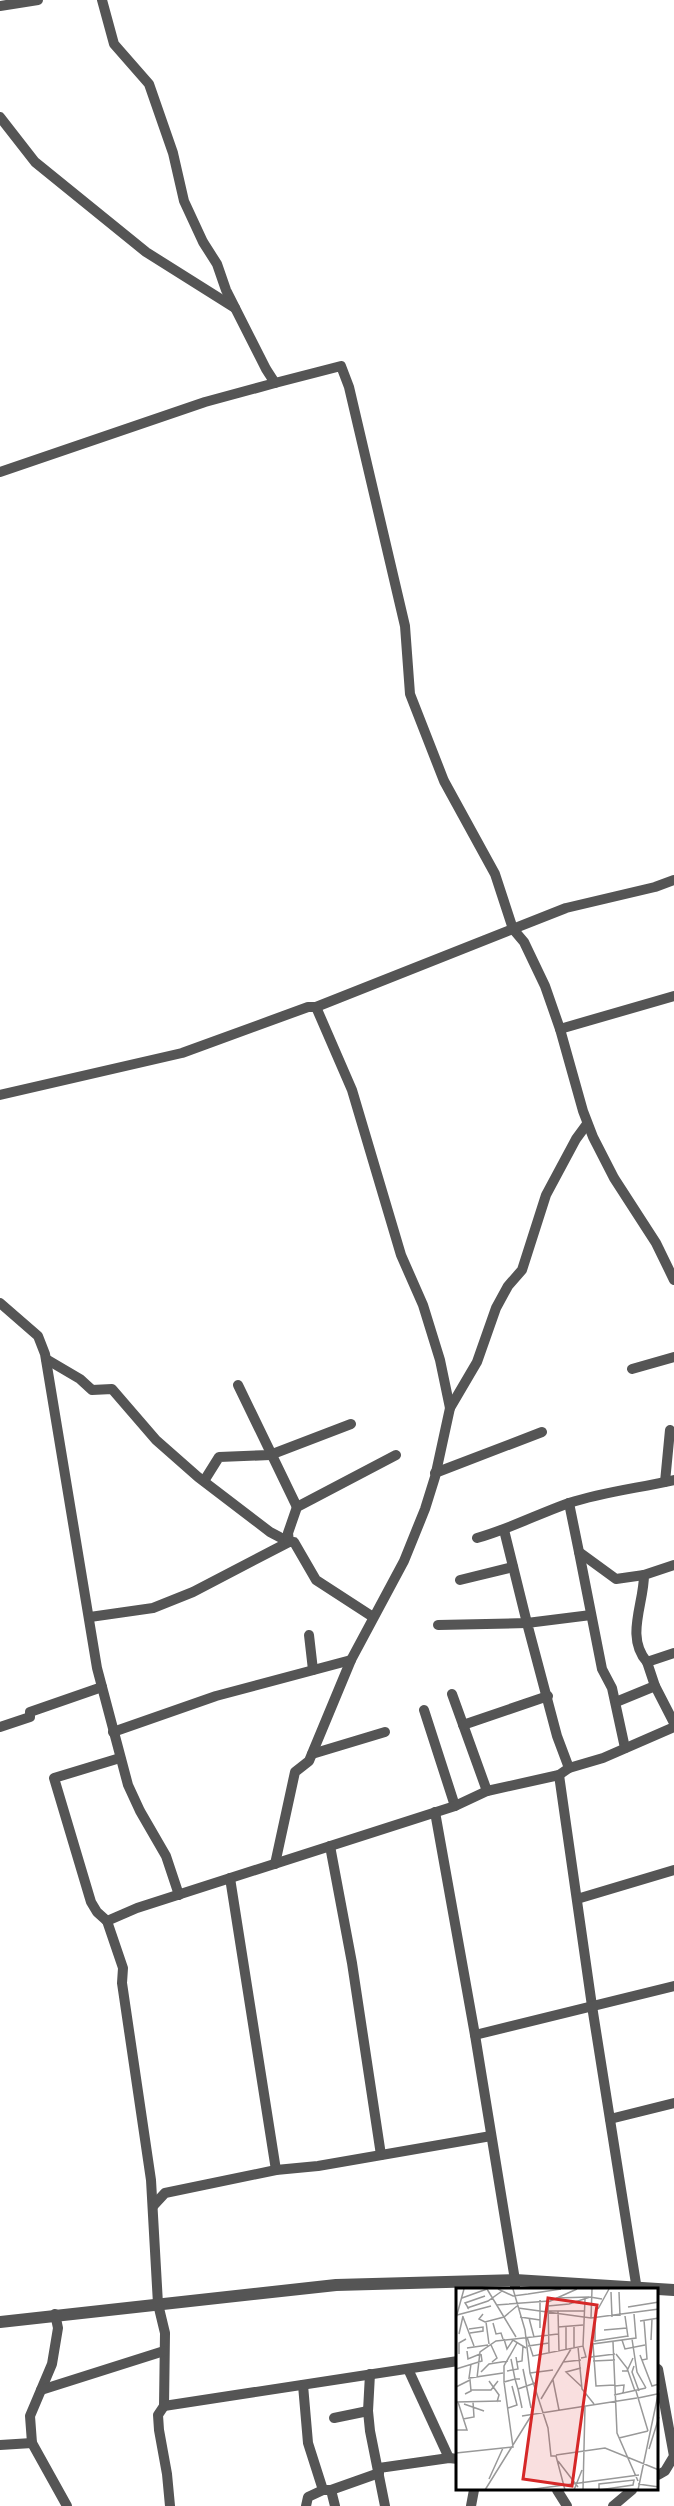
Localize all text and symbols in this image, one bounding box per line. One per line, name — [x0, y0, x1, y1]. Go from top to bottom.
inset map — [456, 2288, 659, 2491]

